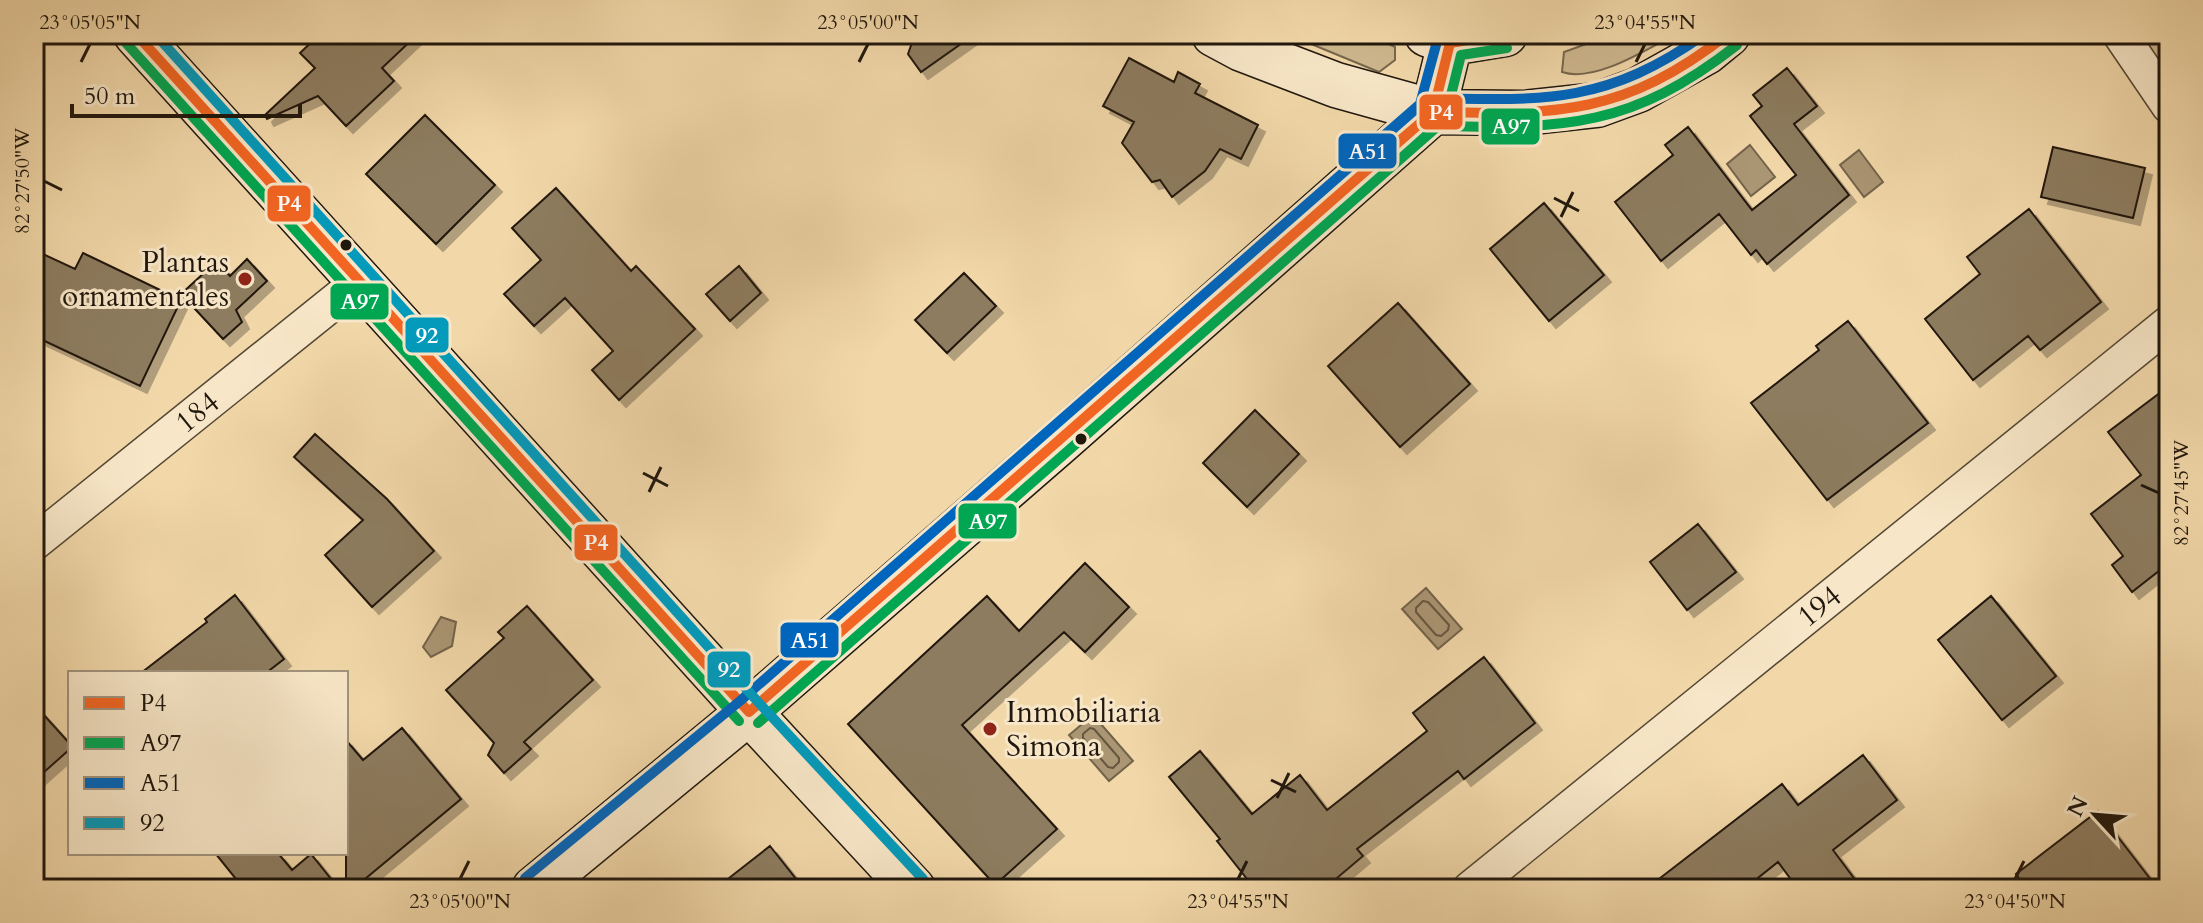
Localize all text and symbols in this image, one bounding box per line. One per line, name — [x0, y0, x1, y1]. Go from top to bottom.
text: 23°05'05"N — [39, 9, 141, 36]
text: 23°05'00"N — [817, 9, 919, 36]
text: 23°04'55"N — [1594, 9, 1696, 36]
scale bar — [72, 68, 300, 118]
text: 50 m — [84, 80, 136, 113]
line badge: P4 — [1418, 93, 1464, 131]
text: P4 — [1428, 98, 1454, 128]
line badge: A97 — [1480, 107, 1541, 146]
text: A97 — [1491, 112, 1531, 142]
text: 82°27'50"W — [9, 127, 36, 234]
line badge: A51 — [1337, 132, 1398, 170]
text: A51 — [1348, 137, 1388, 167]
line badge: P4 — [266, 184, 312, 223]
text: P4 — [276, 189, 302, 219]
unlabelled marker — [338, 237, 354, 253]
place label: Plantas ornamentales — [62, 242, 229, 317]
marker: Plantas ornamentales — [236, 270, 254, 288]
line badge: A97 — [329, 282, 390, 321]
text: A97 — [340, 287, 380, 317]
line badge: 92 — [404, 316, 450, 354]
text: 92 — [416, 321, 438, 351]
street label: 184 — [166, 382, 228, 443]
unlabelled marker — [1073, 431, 1089, 447]
text: 82°27'45"W — [2168, 439, 2195, 546]
line badge: A97 — [957, 502, 1018, 540]
text: A97 — [968, 507, 1008, 537]
line badge: P4 — [573, 523, 619, 562]
text: P4 — [583, 528, 609, 558]
street label: 194 — [1788, 576, 1850, 637]
line badge: A51 — [779, 621, 840, 659]
text: A51 — [790, 626, 830, 656]
line badge: 92 — [706, 650, 752, 689]
text: 92 — [718, 655, 740, 685]
legend — [68, 671, 348, 855]
text: P4 — [140, 687, 166, 720]
place label: Inmobiliaria Simona — [1006, 692, 1161, 767]
marker: Inmobiliaria Simona — [981, 720, 999, 738]
text: A97 — [140, 727, 182, 760]
text: A51 — [140, 767, 182, 800]
north arrow — [2055, 775, 2135, 855]
text: N — [2060, 792, 2096, 822]
text: 92 — [140, 807, 165, 840]
text: 23°05'00"N — [409, 888, 511, 915]
text: 23°04'55"N — [1187, 888, 1289, 915]
text: 23°04'50"N — [1964, 888, 2066, 915]

